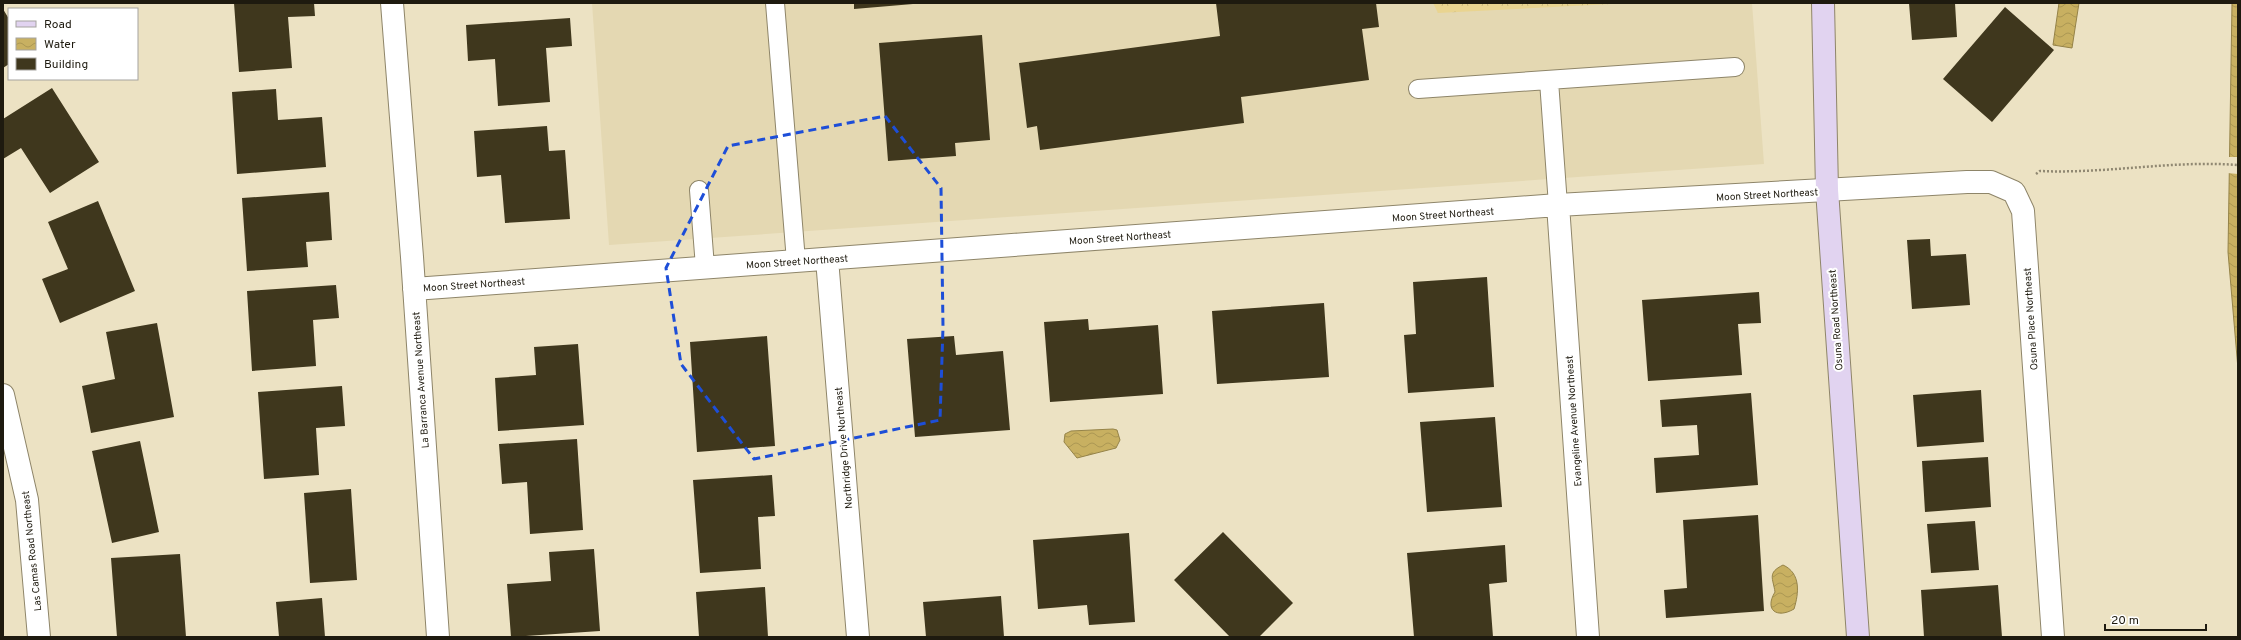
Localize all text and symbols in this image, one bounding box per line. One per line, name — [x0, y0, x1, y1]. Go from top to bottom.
legend — [8, 8, 138, 80]
text: Road — [44, 17, 72, 33]
text: Water — [44, 37, 76, 53]
text: Building — [44, 57, 88, 73]
street label: Moon Street Northeast — [1716, 186, 1819, 205]
street label: Moon Street Northeast — [1392, 205, 1495, 226]
street label: Moon Street Northeast — [1069, 228, 1172, 249]
street label: Moon Street Northeast — [746, 252, 849, 273]
street label: Osuna Place Northeast — [2021, 267, 2042, 371]
street label: Osuna Road Northeast — [1826, 269, 1847, 371]
street label: Moon Street Northeast — [423, 275, 526, 296]
street label: La Barranca Avenue Northeast — [410, 311, 433, 449]
street label: Evangeline Avenue Northeast — [1563, 355, 1586, 487]
street label: Northridge Drive Northeast — [833, 386, 856, 509]
street label: Las Camas Road Northeast — [20, 490, 45, 612]
scale bar — [2105, 606, 2206, 632]
text: 20 m — [2111, 613, 2139, 629]

